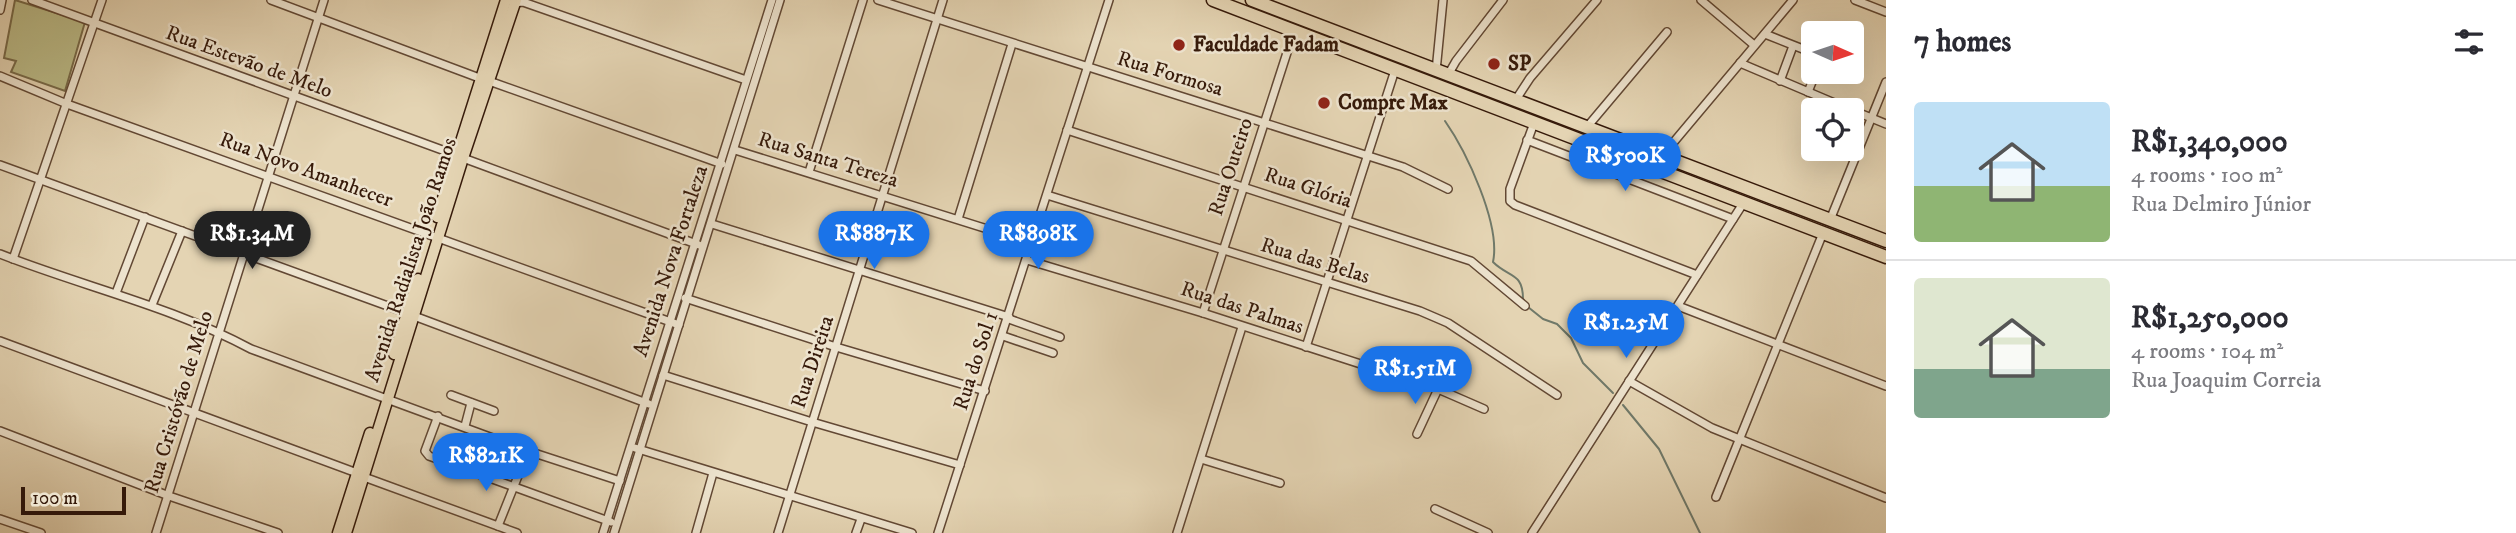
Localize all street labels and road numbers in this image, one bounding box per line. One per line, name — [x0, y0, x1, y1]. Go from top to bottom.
street label: Rua Estevão de Melo — [162, 20, 336, 104]
street label: Rua Formosa — [1114, 46, 1226, 102]
street label: Rua Outeiro — [1203, 115, 1259, 219]
street label: Rua Santa Tereza — [755, 126, 901, 194]
street label: Rua Novo Amanhecer — [216, 127, 396, 214]
street label: Avenida Radialista João Ramos — [359, 135, 463, 385]
street label: Avenida Nova Fortaleza — [628, 162, 714, 360]
street label: Rua Glória — [1261, 162, 1355, 214]
street label: Rua das Belas — [1257, 232, 1373, 290]
street label: Rua das Palmas — [1177, 276, 1307, 340]
street label: Rua Cristóvão de Melo — [139, 308, 219, 496]
street label: Rua do Sol 1 — [948, 308, 1004, 414]
street label: Rua Direita — [786, 312, 840, 412]

